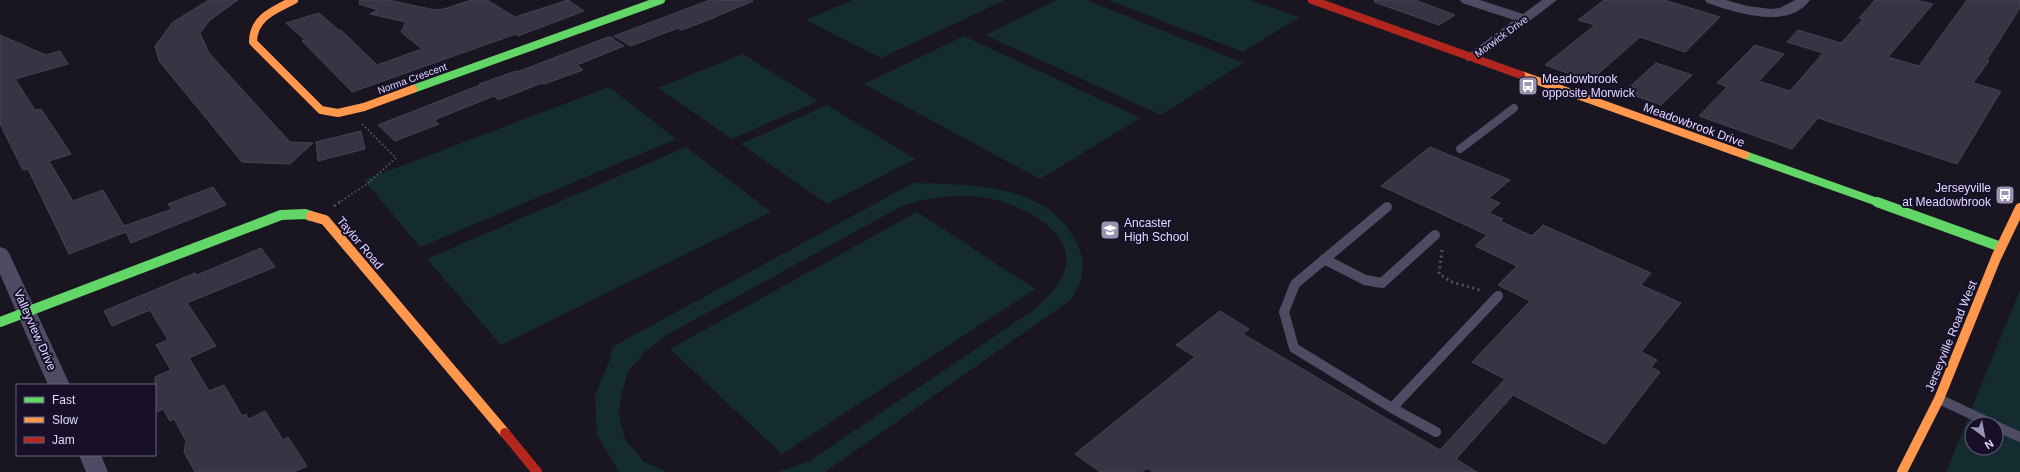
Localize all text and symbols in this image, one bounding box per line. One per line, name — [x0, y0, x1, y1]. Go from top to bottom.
street label: Morwick Drive — [1473, 13, 1530, 59]
street label: Norma Crescent — [376, 61, 448, 96]
place label: Meadowbrook opposite Morwick — [1542, 72, 1636, 100]
bus stop icon: Meadowbrook opposite Morwick — [1517, 75, 1539, 97]
street label: Meadowbrook Drive — [1641, 100, 1747, 150]
place label: Jerseyville at Meadowbrook — [1902, 181, 1992, 209]
bus stop icon: Jerseyville at Meadowbrook — [1994, 184, 2016, 206]
street label: Taylor Road — [334, 214, 386, 272]
place label: Ancaster High School — [1124, 216, 1189, 244]
school or university icon: Ancaster High School — [1099, 219, 1121, 241]
street label: Jerseyville Road West — [1922, 278, 1980, 394]
street label: Valleyview Drive — [11, 287, 59, 373]
legend — [16, 384, 156, 456]
text: Fast — [52, 393, 76, 407]
text: Slow — [52, 413, 78, 427]
north arrow — [1964, 416, 2004, 456]
text: Jam — [52, 433, 75, 447]
text: N — [1983, 437, 1996, 452]

